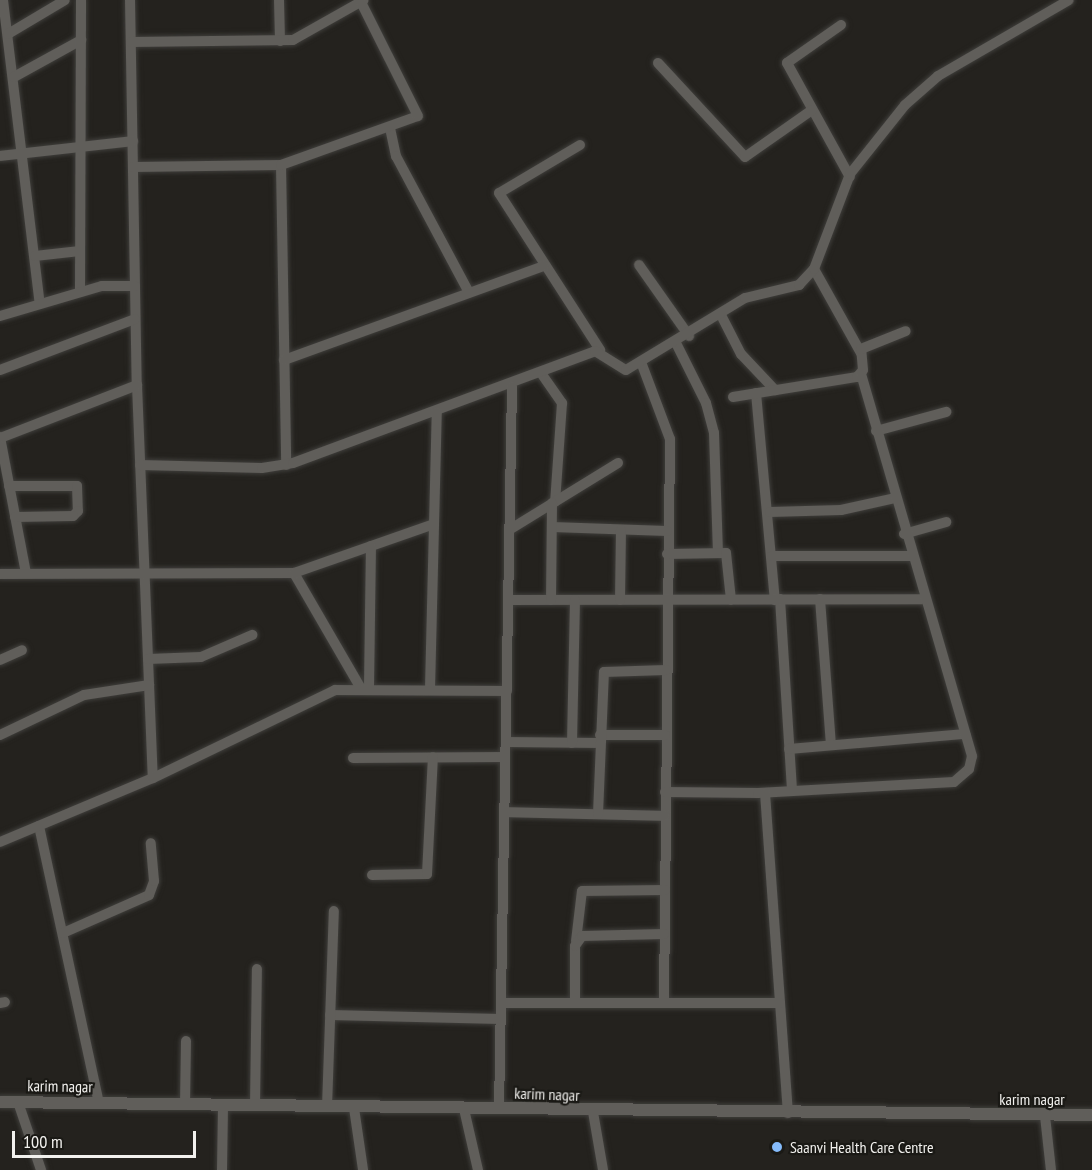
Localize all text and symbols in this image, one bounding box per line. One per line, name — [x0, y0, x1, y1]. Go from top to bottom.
street label: karim nagar — [27, 1076, 93, 1096]
street label: karim nagar — [514, 1083, 580, 1105]
street label: karim nagar — [999, 1089, 1065, 1109]
scale bar — [15, 1119, 200, 1157]
text: 100 m — [23, 1130, 63, 1153]
place label: Saanvi Health Care Centre — [790, 1137, 934, 1157]
marker: Saanvi Health Care Centre — [768, 1138, 786, 1156]

